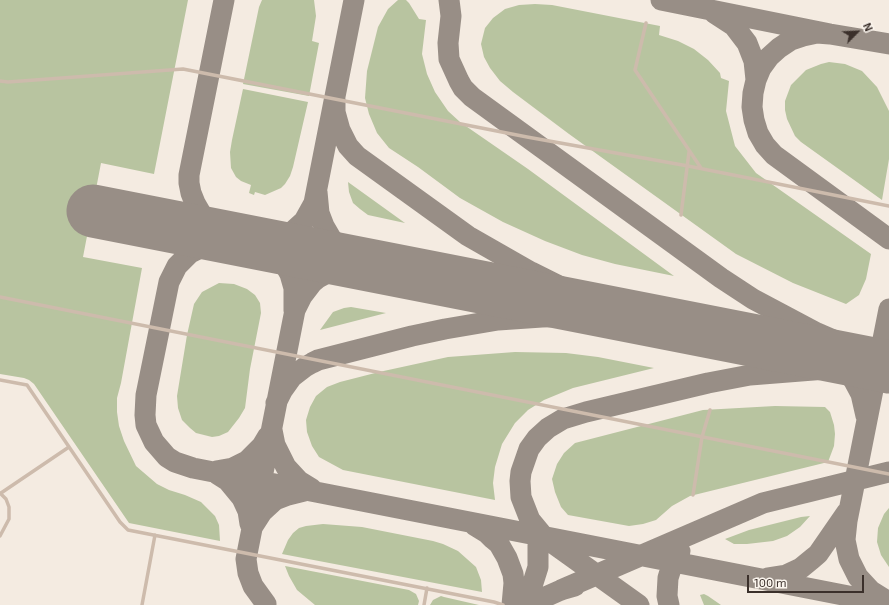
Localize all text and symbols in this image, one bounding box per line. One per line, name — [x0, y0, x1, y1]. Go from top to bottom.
north arrow — [837, 12, 877, 52]
text: N — [861, 21, 876, 33]
scale bar — [749, 567, 866, 593]
text: 100 m — [754, 575, 786, 589]

